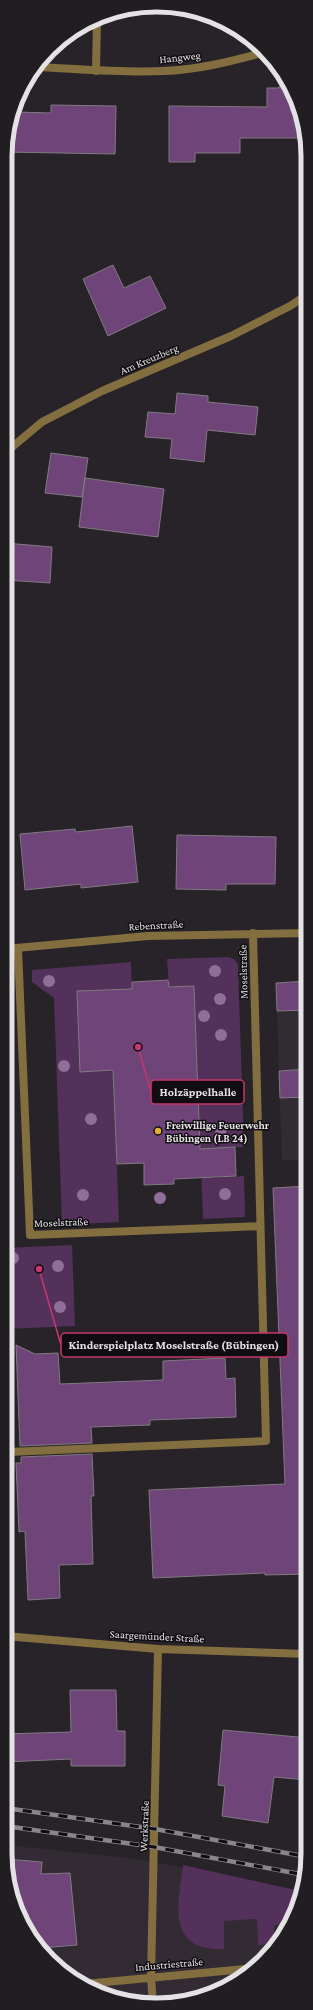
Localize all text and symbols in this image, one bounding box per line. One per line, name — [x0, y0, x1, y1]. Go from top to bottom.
street label: Hangweg — [159, 49, 202, 66]
street label: Am Kreuzberg — [118, 341, 181, 378]
street label: Rebenstraße — [128, 918, 184, 932]
street label: Moselstraße — [237, 945, 249, 999]
callout: Holzäppelhalle — [151, 1080, 244, 1104]
text: Holzäppelhalle — [160, 1085, 237, 1099]
place label: Freiwillige Feuerwehr Bübingen (LB 24) — [166, 1119, 270, 1145]
marker: Freiwillige Feuerwehr Bübingen (LB 24) — [153, 1126, 163, 1136]
street label: Moselstraße — [34, 1215, 89, 1229]
callout: Kinderspielplatz Moselstraße (Bübingen) — [61, 1333, 288, 1357]
text: Kinderspielplatz Moselstraße (Bübingen) — [69, 1338, 279, 1352]
street label: Saargemünder Straße — [109, 1628, 205, 1645]
street label: Werkstraße — [137, 1800, 151, 1852]
street label: Industriestraße — [135, 1955, 204, 1973]

